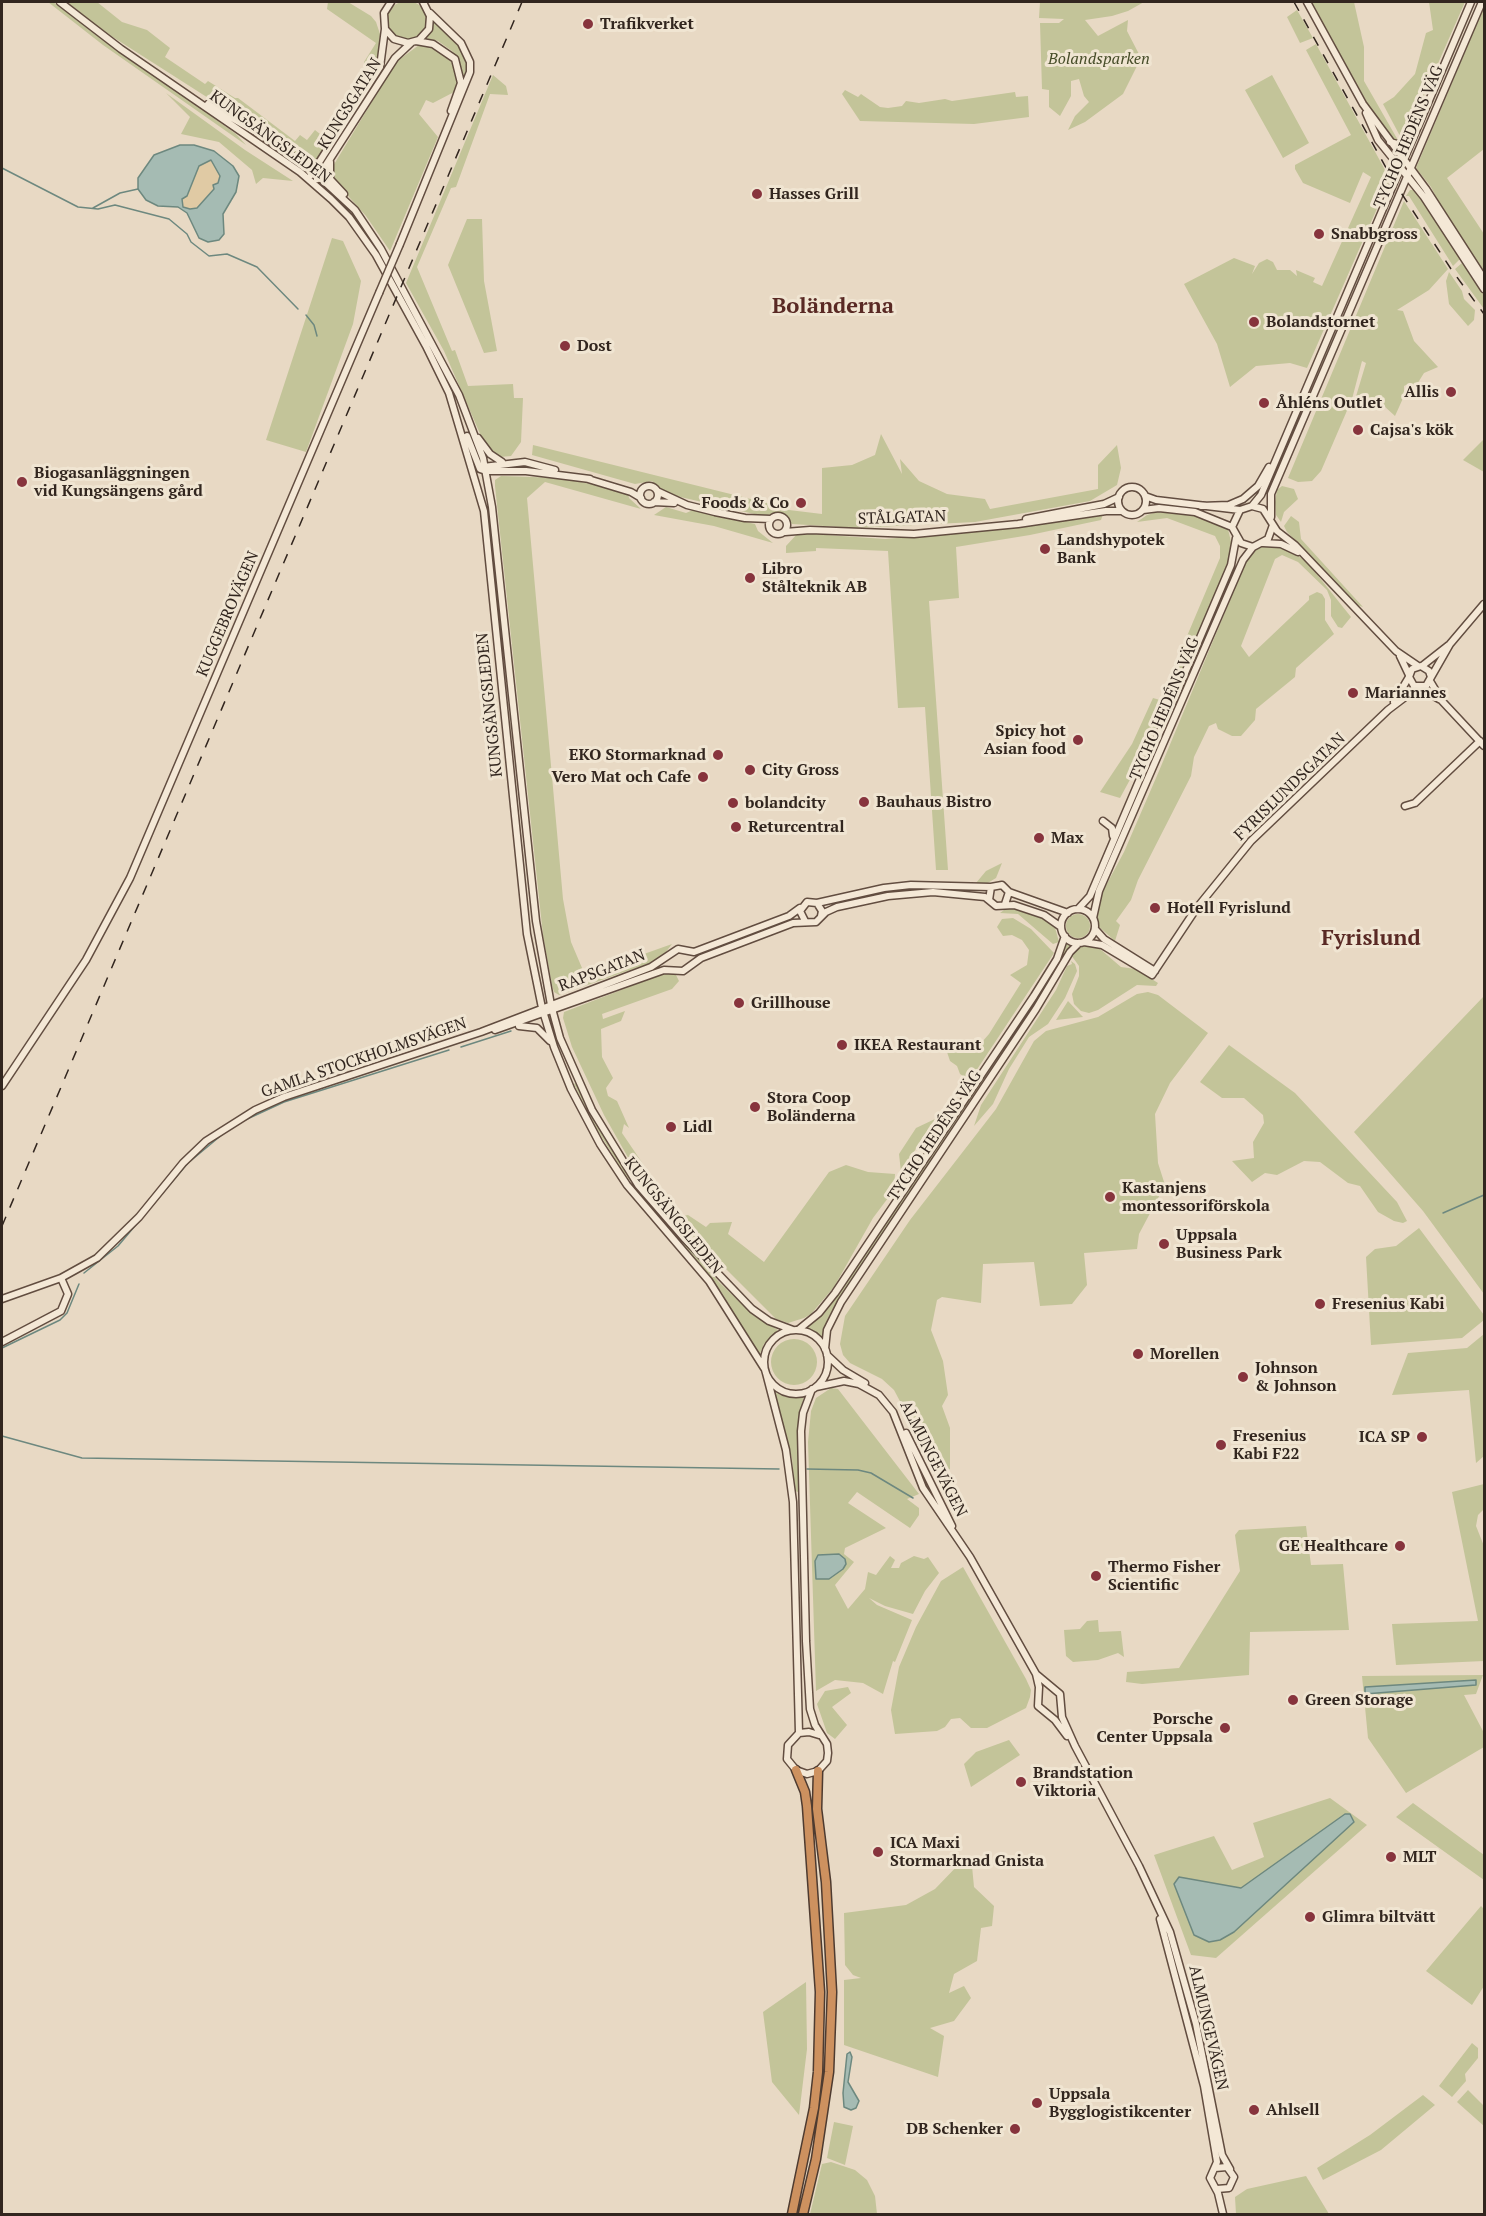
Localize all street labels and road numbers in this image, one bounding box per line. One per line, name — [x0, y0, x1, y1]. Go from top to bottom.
street label: KUNGSGATAN — [314, 55, 386, 153]
street label: TYCHO HEDÉNS VÄG — [1370, 63, 1448, 211]
street label: KUNGSÄNGSLEDEN — [206, 87, 334, 187]
street label: STÅLGATAN — [857, 507, 947, 529]
street label: KUGGEBROVÄGEN — [193, 548, 263, 680]
street label: KUNGSÄNGSLEDEN — [473, 632, 507, 778]
street label: TYCHO HEDÉNS VÄG — [1126, 635, 1204, 783]
street label: FYRISLUNDSGATAN — [1231, 729, 1349, 845]
street label: RAPSGATAN — [556, 946, 648, 996]
street label: GAMLA STOCKHOLMSVÄGEN — [259, 1014, 469, 1102]
street label: TYCHO HEDÉNS VÄG — [884, 1067, 986, 1205]
street label: KUNGSÄNGSLEDEN — [620, 1154, 726, 1278]
street label: ALMUNGEVÄGEN — [895, 1398, 971, 1520]
street label: ALMUNGEVÄGEN — [1184, 1964, 1232, 2092]

